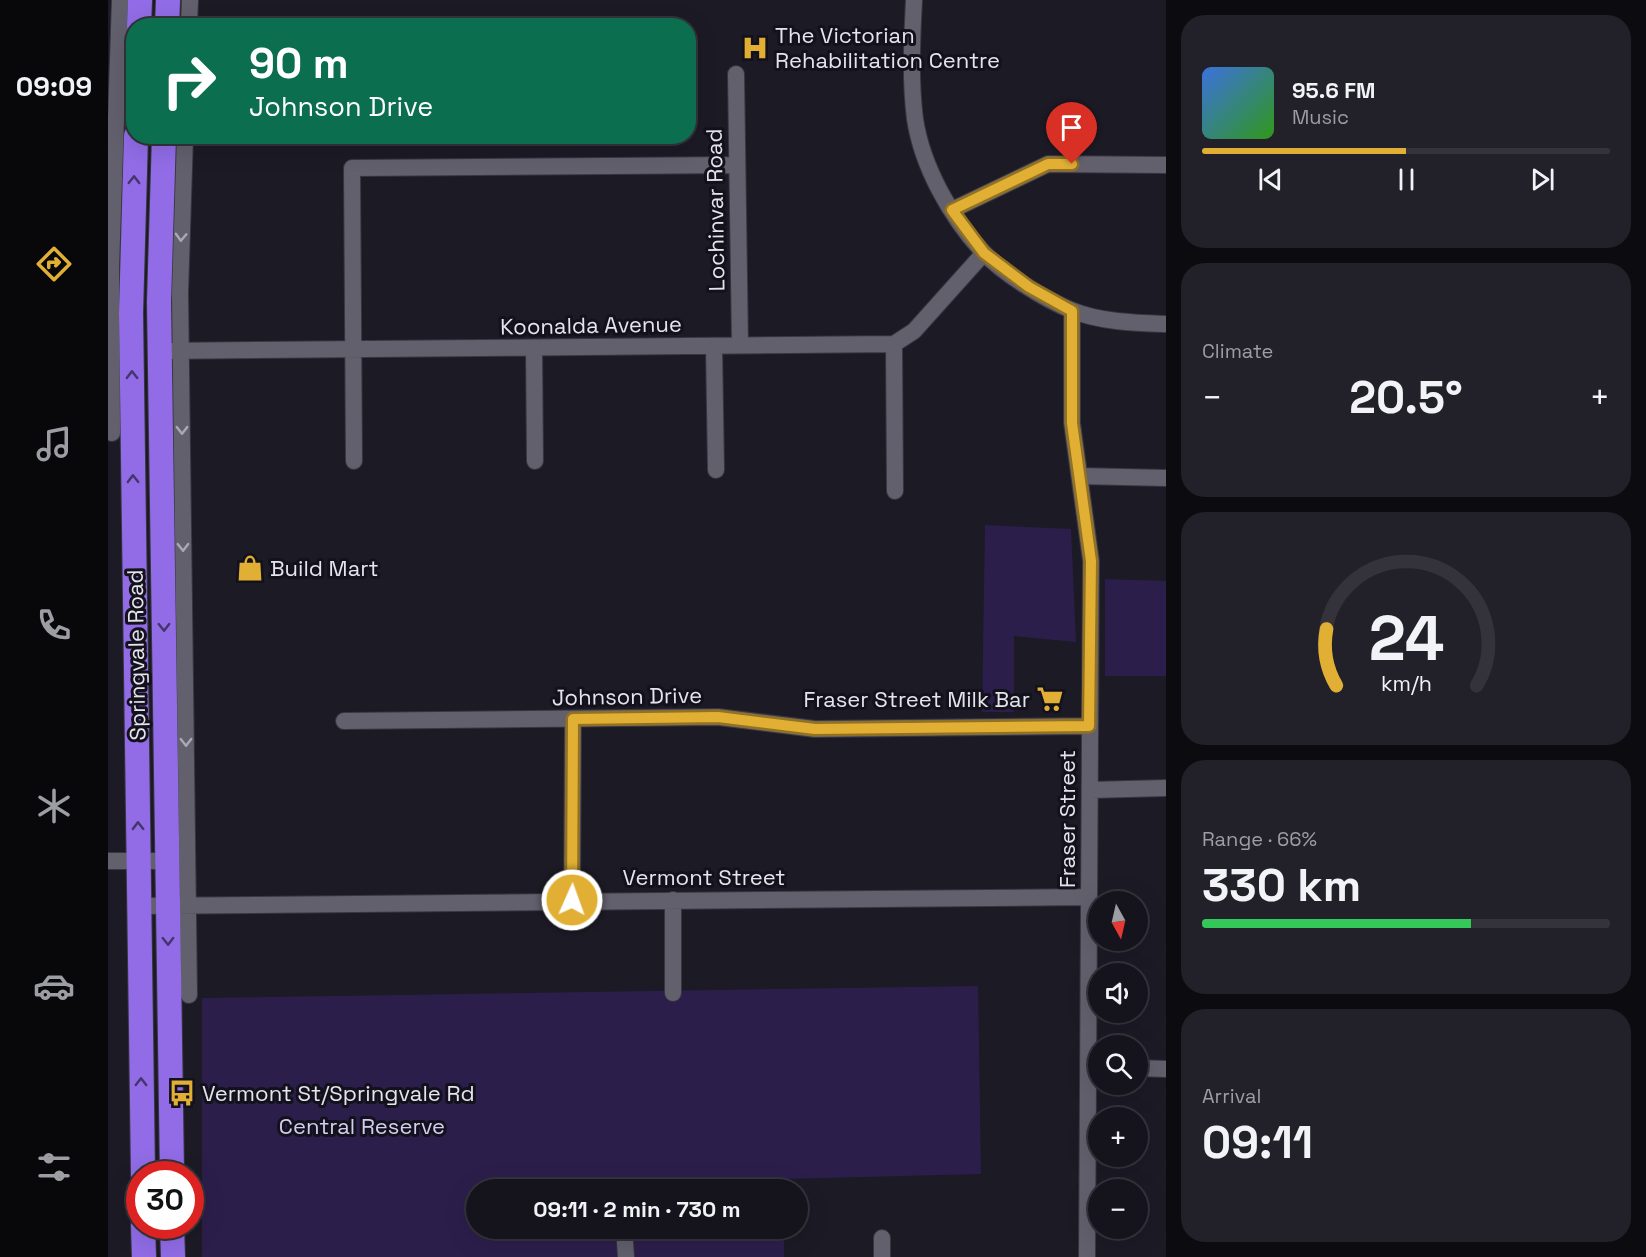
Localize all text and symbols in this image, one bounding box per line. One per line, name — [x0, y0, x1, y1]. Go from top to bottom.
place label: The Victorian Rehabilitation Centre — [775, 21, 1000, 74]
hospital icon: The Victorian Rehabilitation Centre — [740, 33, 770, 63]
text: 90 m — [249, 37, 349, 90]
icon: right — [150, 42, 228, 120]
text: 09:09 — [16, 69, 92, 104]
text: 95.6 FM — [1292, 76, 1375, 104]
text: Johnson Drive — [249, 89, 433, 124]
pin — [1046, 102, 1097, 164]
text: Music — [1292, 104, 1349, 130]
icon: arrive — [1055, 111, 1088, 144]
street label: Lochinvar Road — [700, 128, 730, 292]
icon: previous — [1254, 163, 1287, 196]
icon: pause — [1390, 163, 1423, 196]
icon: next — [1526, 163, 1559, 196]
one-way arrow — [128, 176, 140, 185]
one-way arrow — [175, 232, 187, 241]
icon: directions — [33, 243, 75, 285]
street label: Koonalda Avenue — [500, 309, 682, 341]
text: Climate — [1202, 338, 1273, 364]
text: 20.5° — [1349, 369, 1463, 426]
one-way arrow — [126, 371, 138, 380]
text: − — [1202, 377, 1222, 419]
text: + — [1590, 377, 1610, 419]
icon: music — [33, 423, 75, 465]
one-way arrow — [176, 426, 188, 435]
one-way arrow — [127, 475, 140, 484]
one-way arrow — [177, 543, 189, 552]
shop icon: Build Mart — [235, 553, 265, 583]
place label: Build Mart — [270, 554, 379, 582]
street label: Springvale Road — [121, 569, 151, 741]
text: 24 — [1368, 599, 1444, 678]
icon: phone — [33, 604, 75, 646]
one-way arrow — [158, 623, 170, 632]
text: km/h — [1380, 670, 1432, 697]
street label: Johnson Drive — [552, 681, 702, 711]
supermarket icon: Fraser Street Milk Bar — [1035, 684, 1065, 714]
place label: Fraser Street Milk Bar — [803, 685, 1030, 713]
one-way arrow — [180, 738, 192, 747]
street label: Fraser Street — [1053, 750, 1081, 888]
icon: climate — [33, 785, 75, 827]
one-way arrow — [132, 822, 144, 831]
text: Range · 66% — [1202, 826, 1317, 852]
text: 330 km — [1202, 857, 1361, 914]
street label: Vermont Street — [623, 863, 785, 891]
position arrow — [540, 868, 604, 932]
north arrow — [1088, 891, 1148, 951]
map controls — [1088, 891, 1148, 1239]
one-way arrow — [162, 936, 174, 945]
button: sound — [1088, 963, 1148, 1023]
icon: car — [33, 965, 75, 1007]
button: search — [1088, 1035, 1148, 1095]
one-way arrow — [135, 1077, 147, 1086]
bus stop icon: Vermont St/Springvale Rd — [167, 1078, 197, 1108]
place label: Vermont St/Springvale Rd — [202, 1079, 475, 1107]
text: Arrival — [1202, 1083, 1261, 1109]
button: + — [1088, 1107, 1148, 1167]
park label: Central Reserve — [279, 1112, 445, 1140]
text: 09:11 — [1202, 1114, 1313, 1171]
icon: filters — [33, 1146, 75, 1188]
speed limit sign: 30 — [126, 1161, 204, 1239]
button: − — [1088, 1179, 1148, 1239]
text: 09:11 · 2 min · 730 m — [533, 1195, 741, 1223]

